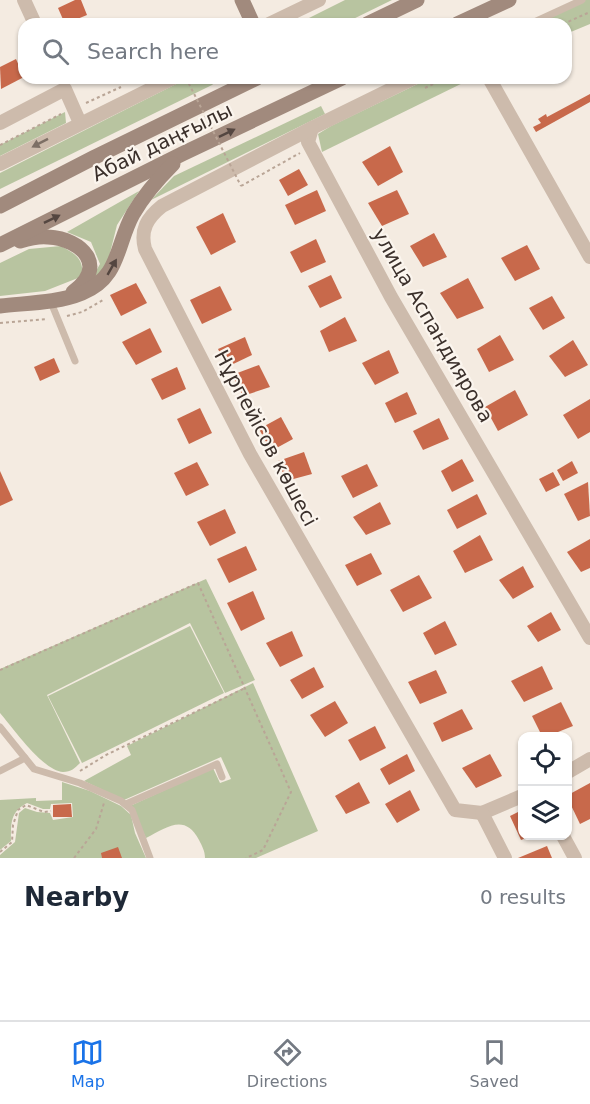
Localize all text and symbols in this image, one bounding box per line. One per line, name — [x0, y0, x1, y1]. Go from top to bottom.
search box — [18, 18, 572, 84]
icon: search — [39, 35, 72, 68]
text: Search here — [87, 39, 219, 64]
street label: Абай даңғылы — [88, 98, 236, 186]
one-way arrow — [219, 129, 236, 138]
one-way arrow — [32, 138, 49, 148]
one-way arrow — [44, 215, 61, 224]
street label: улица Аспандиярова — [367, 223, 499, 427]
one-way arrow — [107, 258, 117, 275]
street label: Нұрпейісов көшесі — [209, 346, 323, 530]
map controls — [518, 732, 572, 840]
button: locate — [518, 732, 572, 786]
button: layers — [518, 786, 572, 840]
text: Nearby — [24, 882, 129, 912]
text: 0 results — [480, 885, 566, 909]
tab: Map — [71, 1036, 105, 1091]
tab: Directions — [247, 1036, 327, 1091]
tab: Saved — [470, 1036, 519, 1091]

